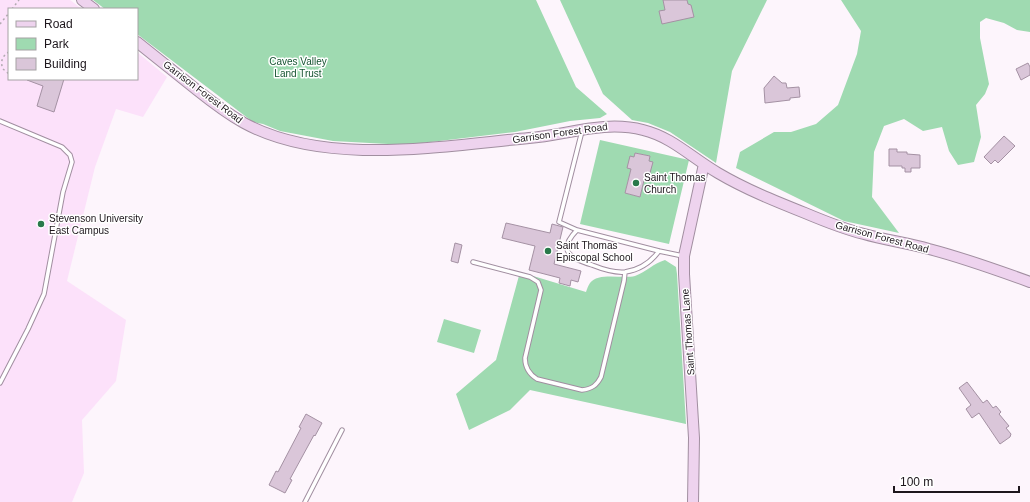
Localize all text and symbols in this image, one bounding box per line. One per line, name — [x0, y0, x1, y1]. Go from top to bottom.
legend — [8, 8, 138, 80]
text: Road — [44, 17, 73, 31]
text: Park — [44, 37, 70, 51]
park label: Caves Valley Land Trust — [269, 56, 327, 79]
text: Building — [44, 57, 87, 71]
street label: Garrison Forest Road — [161, 59, 245, 125]
street label: Garrison Forest Road — [512, 121, 608, 145]
place label: Saint Thomas Church — [644, 172, 706, 195]
marker: Saint Thomas Church — [631, 178, 641, 188]
place label: Stevenson University East Campus — [49, 213, 143, 236]
marker: Stevenson University East Campus — [36, 219, 46, 229]
street label: Garrison Forest Road — [834, 219, 930, 255]
place label: Saint Thomas Episcopal School — [556, 240, 633, 263]
marker: Saint Thomas Episcopal School — [543, 246, 553, 256]
street label: Saint Thomas Lane — [679, 288, 697, 376]
scale bar — [894, 468, 1019, 494]
text: 100 m — [900, 475, 933, 489]

